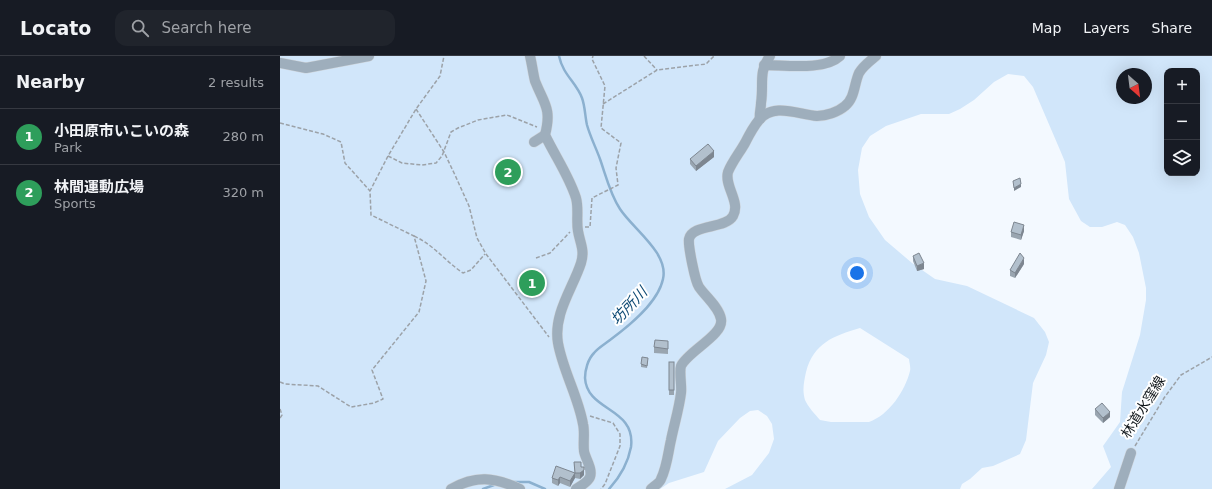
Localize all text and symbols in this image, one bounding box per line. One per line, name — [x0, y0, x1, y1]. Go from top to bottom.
search box — [115, 10, 395, 46]
text: Locato — [20, 17, 91, 39]
icon: search — [129, 17, 151, 39]
text: Search here — [161, 19, 252, 37]
text: Map — [1032, 20, 1061, 36]
text: Layers — [1083, 20, 1130, 36]
text: Share — [1152, 20, 1192, 36]
north arrow — [1116, 68, 1152, 104]
map controls — [1164, 68, 1200, 176]
button: + — [1164, 68, 1200, 104]
text: Nearby — [16, 72, 85, 92]
text: 2 results — [208, 75, 264, 90]
button: − — [1164, 104, 1200, 140]
text: 小田原市いこいの森 — [54, 122, 189, 140]
text: 1 — [24, 129, 34, 144]
text: 280 m — [222, 129, 264, 144]
text: Park — [54, 140, 82, 155]
button: layers — [1164, 140, 1200, 176]
pin: 2 — [495, 157, 521, 187]
text: 林間運動広場 — [54, 178, 144, 196]
text: 2 — [24, 185, 34, 200]
text: 320 m — [222, 185, 264, 200]
text: Sports — [54, 196, 96, 211]
your location — [847, 263, 867, 283]
pin: 1 — [519, 268, 545, 298]
water label: 坊所川 — [607, 282, 652, 329]
street label: 林道水窪線 — [1118, 373, 1168, 441]

